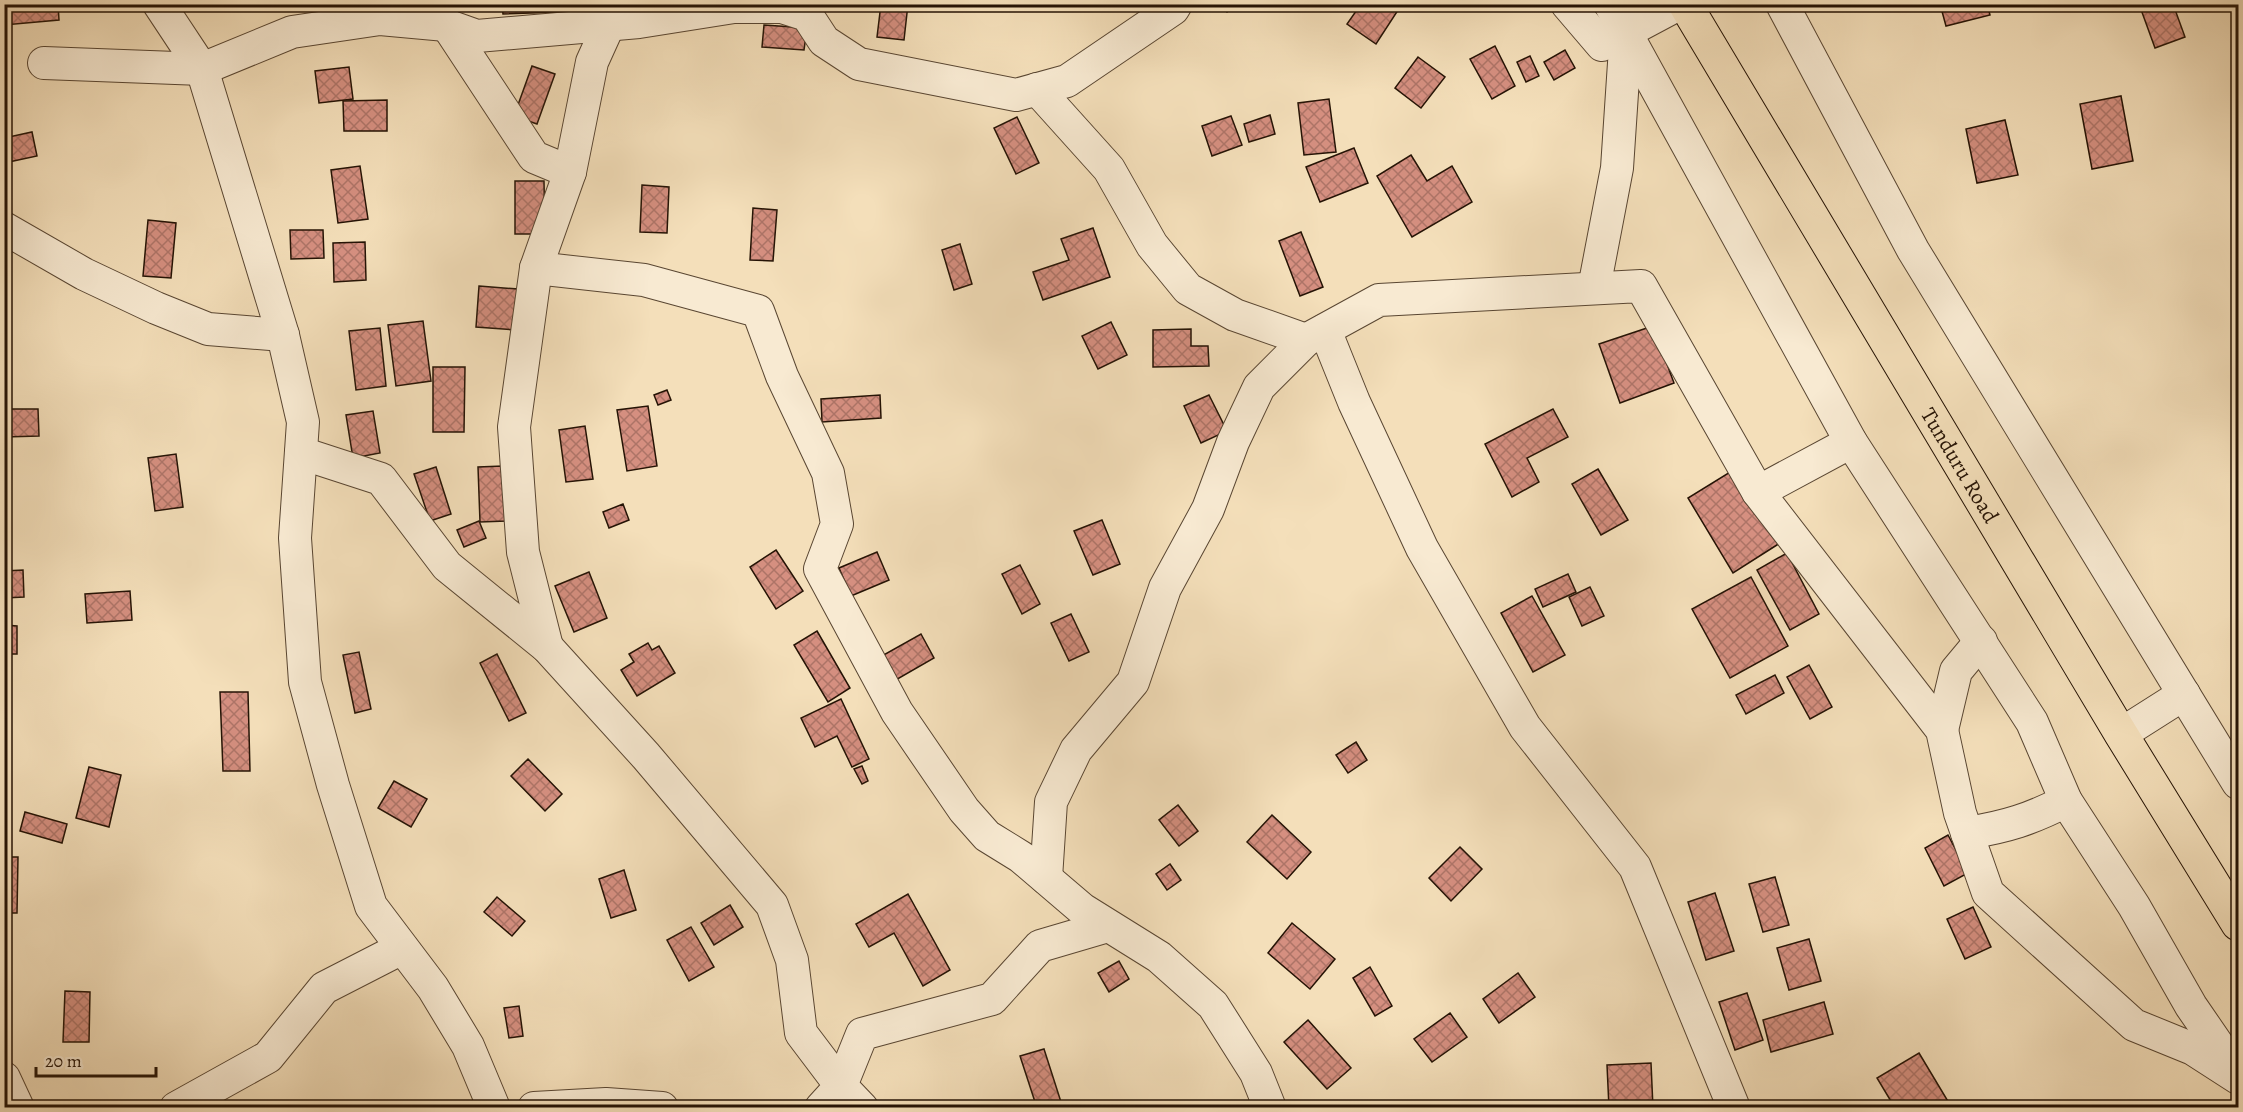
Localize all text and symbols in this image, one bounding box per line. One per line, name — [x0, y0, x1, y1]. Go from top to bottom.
street label: Tunduru Road — [1913, 402, 2006, 529]
scale bar — [36, 1040, 156, 1078]
text: 20 m — [45, 1049, 82, 1073]

